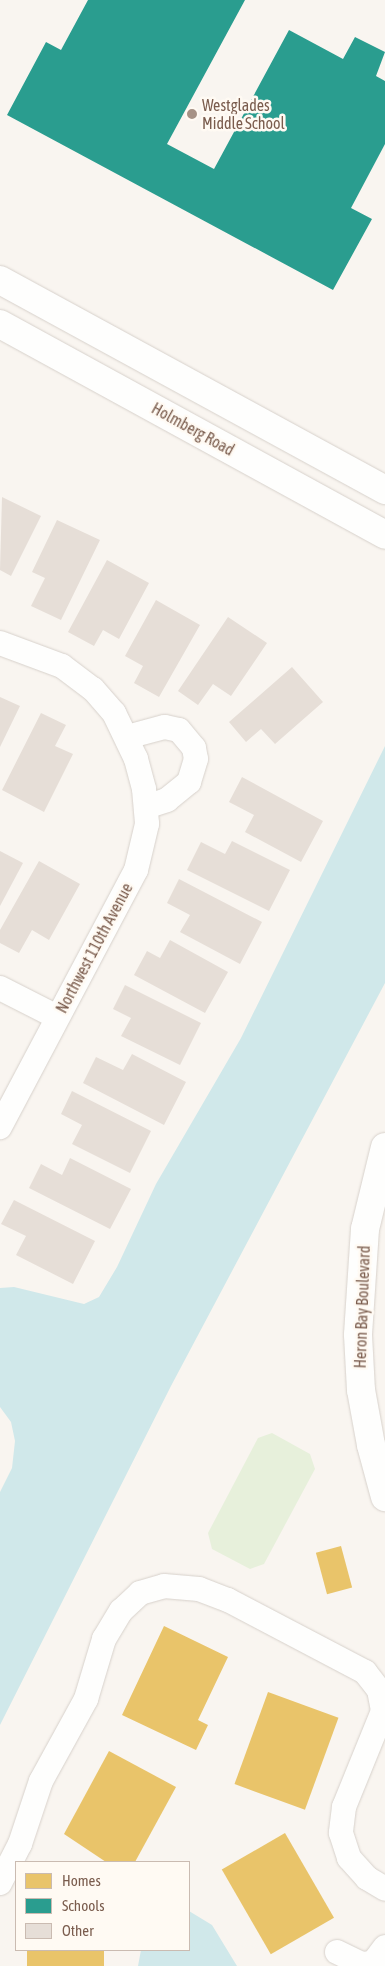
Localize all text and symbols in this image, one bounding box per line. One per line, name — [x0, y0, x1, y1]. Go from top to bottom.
place label: Westglades Middle School — [202, 95, 285, 133]
marker: Westglades Middle School — [186, 108, 198, 120]
street label: Holmberg Road — [148, 398, 238, 460]
street label: Northwest 110th Avenue — [52, 880, 136, 1016]
street label: Heron Bay Boulevard — [350, 1245, 374, 1369]
legend — [15, 1861, 190, 1951]
text: Homes — [62, 1872, 101, 1889]
text: Schools — [62, 1897, 105, 1914]
text: Other — [62, 1922, 94, 1939]

